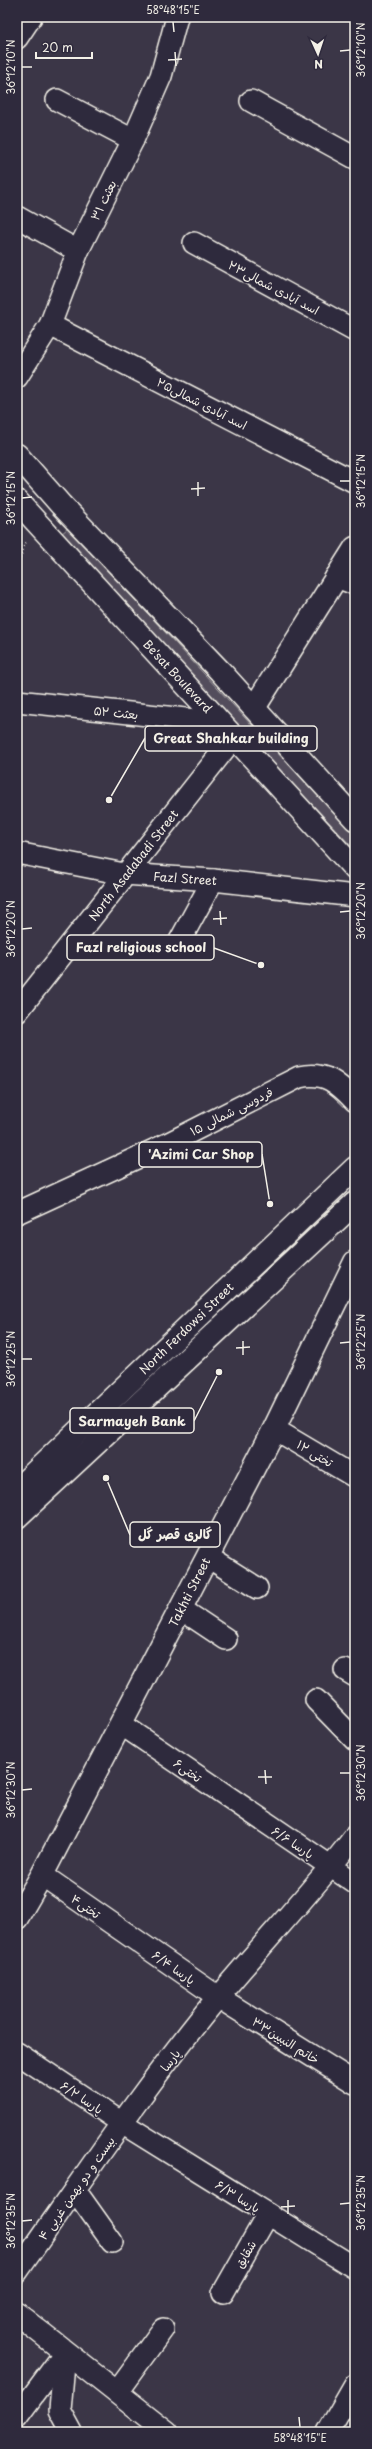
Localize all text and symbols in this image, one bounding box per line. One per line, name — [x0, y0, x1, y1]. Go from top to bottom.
text: 58°48'15"E — [146, 2, 200, 17]
text: 36°12'10"N — [353, 22, 368, 78]
scale bar — [36, 34, 92, 60]
north arrow — [298, 34, 338, 74]
text: 20 m — [42, 38, 73, 56]
text: 36°12'10"N — [3, 39, 18, 95]
text: N — [313, 56, 323, 73]
street label: بعثت ۳۱ — [86, 177, 120, 223]
street label: اسد آبادی شمالی۲۳ — [225, 255, 323, 319]
street label: اسد آبادی شمالی۲۵ — [154, 372, 250, 434]
text: 36°12'15"N — [353, 454, 368, 508]
text: 36°12'15"N — [3, 471, 18, 525]
street label: Be'sat Boulevard — [139, 635, 217, 717]
street label: بعثت ۵۲ — [93, 701, 139, 723]
callout: Great Shahkar building — [145, 726, 317, 751]
text: Great Shahkar building — [153, 728, 309, 747]
street label: North Asadabadi Street — [84, 806, 182, 924]
street label: Fazl Street — [153, 867, 217, 889]
text: 36°12'20"N — [353, 882, 368, 940]
text: 36°12'20"N — [3, 900, 18, 958]
callout: Fazl religious school — [67, 935, 214, 960]
text: Fazl religious school — [76, 937, 206, 956]
street label: فردوسی شمالی ۱۵ — [186, 1082, 276, 1140]
callout: 'Azimi Car Shop — [139, 1142, 262, 1167]
text: 'Azimi Car Shop — [148, 1144, 254, 1163]
street label: North Ferdowsi Street — [135, 1278, 237, 1378]
text: 36°12'25"N — [353, 1314, 368, 1370]
text: 36°12'25"N — [3, 1331, 18, 1387]
callout: Sarmayeh Bank — [70, 1408, 194, 1433]
text: Sarmayeh Bank — [78, 1411, 186, 1430]
street label: تختی ۱۲ — [293, 1435, 337, 1471]
callout: گالری قصر گل — [130, 1522, 220, 1547]
text: گالری قصر گل — [138, 1524, 212, 1543]
street label: Takhti Street — [164, 1554, 214, 1630]
text: 36°12'30"N — [353, 1744, 368, 1802]
street label: تختی۶ — [170, 1754, 206, 1786]
text: 36°12'30"N — [3, 1761, 18, 1819]
street label: پارسا ۶/۶ — [268, 1821, 318, 1863]
street label: تختی۴ — [68, 1889, 105, 1923]
street label: پارسا ۶/۴ — [149, 1946, 199, 1988]
street label: خاتم النبیین۳۳ — [248, 2012, 323, 2069]
street label: پارسا — [156, 2045, 184, 2075]
street label: پارسا ۶/۲ — [57, 2076, 107, 2118]
street label: بیست و دو بهمن غربی ۴ — [33, 2132, 119, 2244]
street label: پارسا ۶/۳ — [212, 2175, 264, 2217]
text: 36°12'35"N — [353, 2175, 368, 2231]
text: 36°12'35"N — [3, 2193, 18, 2249]
street label: شقایق — [230, 2237, 260, 2271]
text: 58°48'15"E — [273, 2430, 327, 2445]

